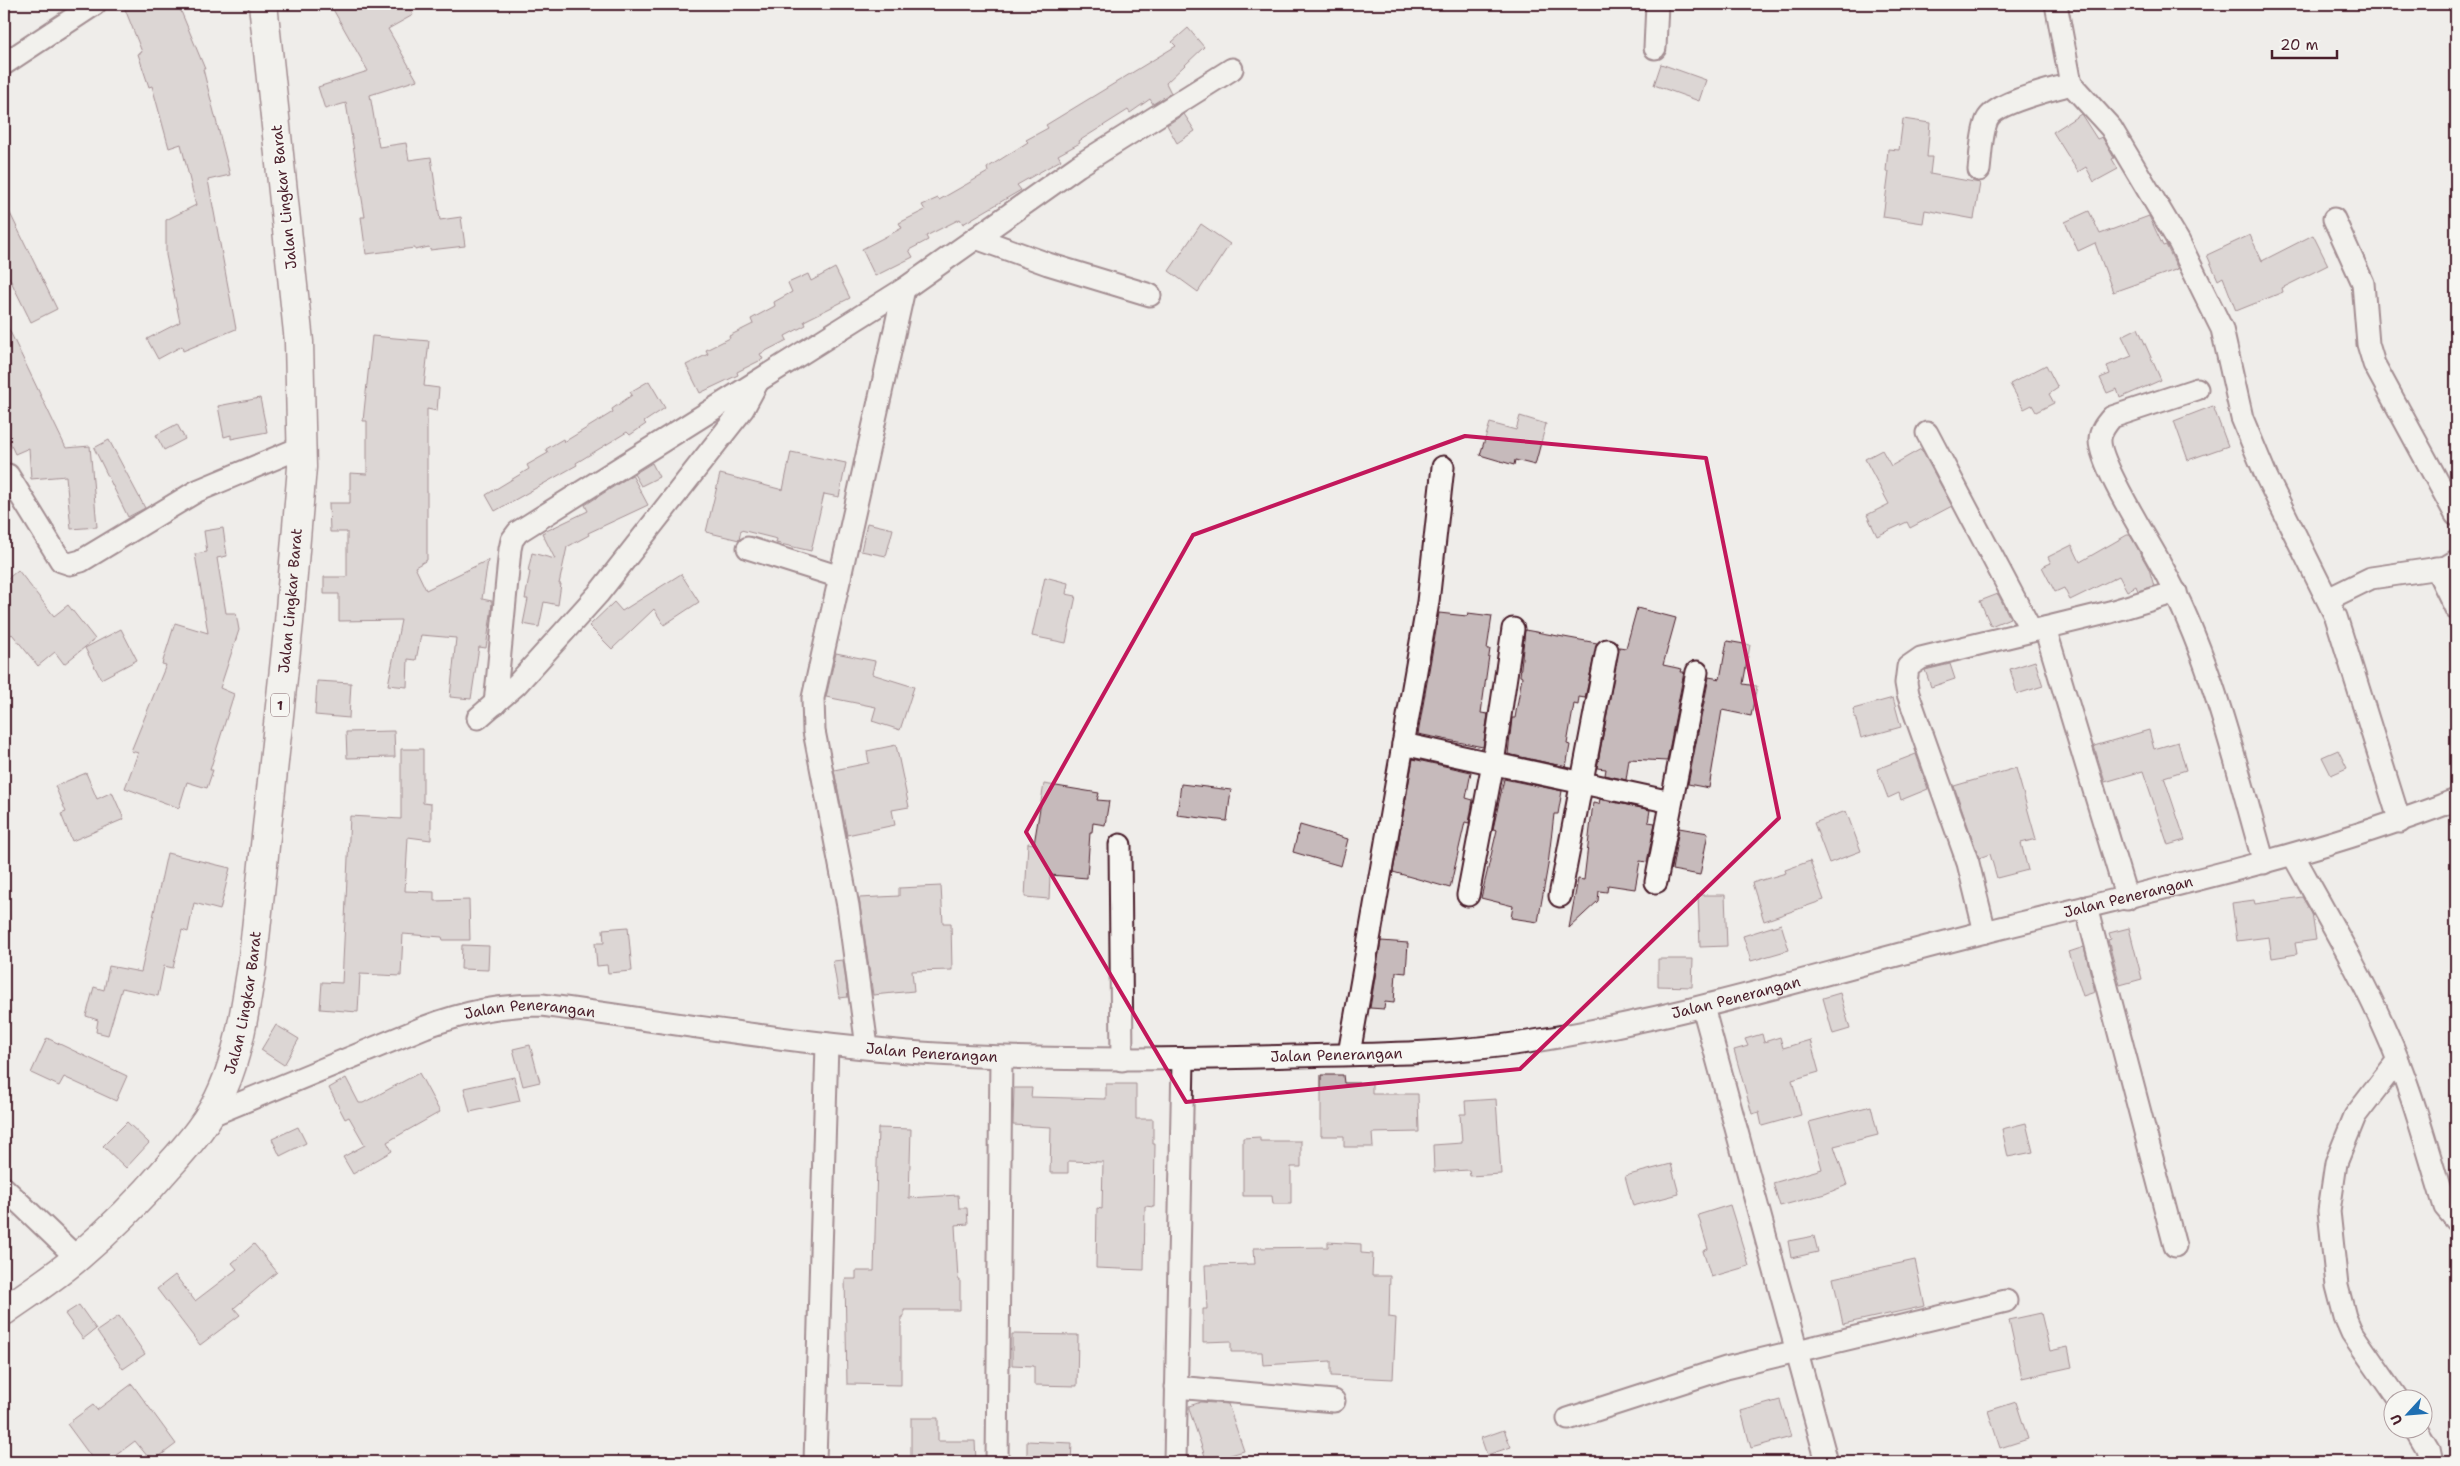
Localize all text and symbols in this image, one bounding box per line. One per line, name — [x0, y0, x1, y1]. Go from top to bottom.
scale bar — [2272, 28, 2338, 60]
text: 20 m — [2280, 35, 2319, 55]
street label: Jalan Lingkar Barat — [266, 124, 302, 270]
street label: Jalan Lingkar Barat — [274, 527, 307, 674]
road number: 1 — [271, 694, 289, 716]
street label: Jalan Penerangan — [2062, 871, 2195, 922]
street label: Jalan Lingkar Barat — [219, 930, 266, 1077]
street label: Jalan Penerangan — [1670, 971, 1803, 1023]
street label: Jalan Penerangan — [462, 995, 597, 1024]
street label: Jalan Penerangan — [865, 1038, 998, 1067]
street label: Jalan Penerangan — [1270, 1043, 1403, 1067]
north arrow — [2382, 1388, 2432, 1438]
text: U — [2386, 1411, 2407, 1428]

